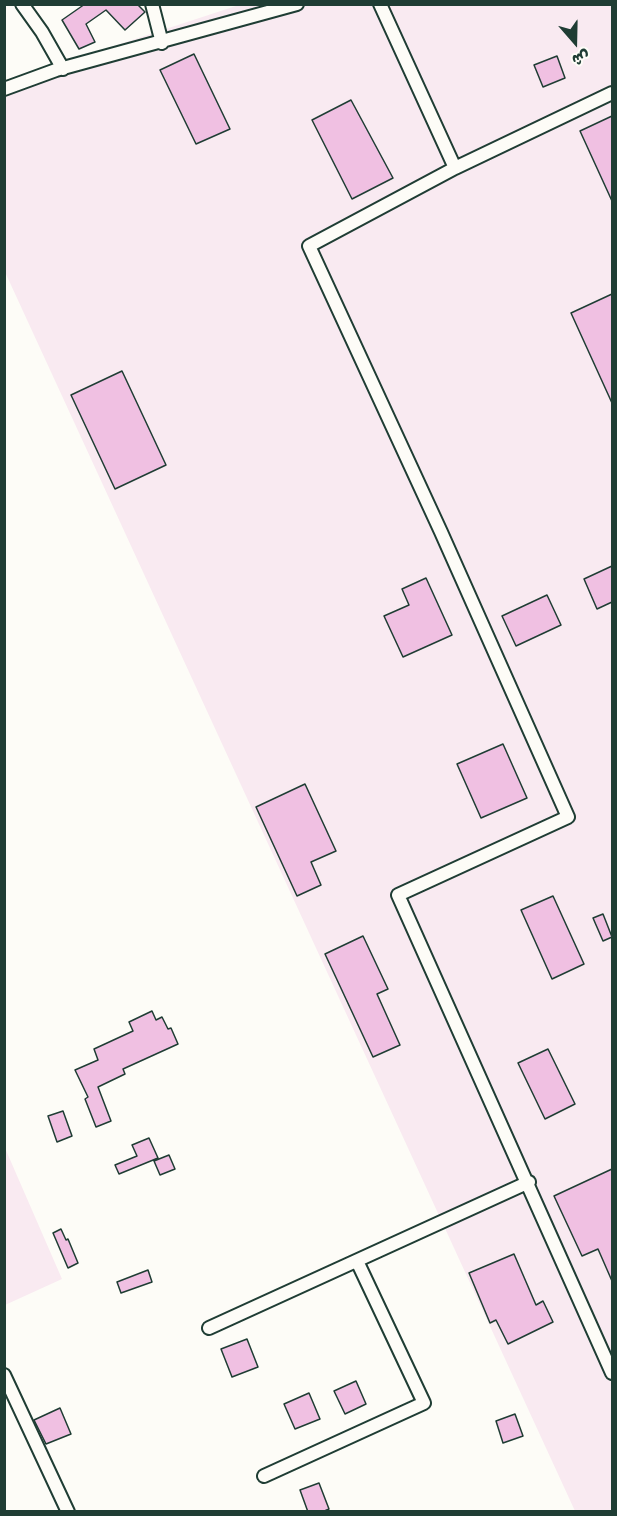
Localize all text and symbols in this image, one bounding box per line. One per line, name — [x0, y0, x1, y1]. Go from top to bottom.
north arrow — [545, 12, 605, 72]
text: ش — [569, 47, 593, 72]

